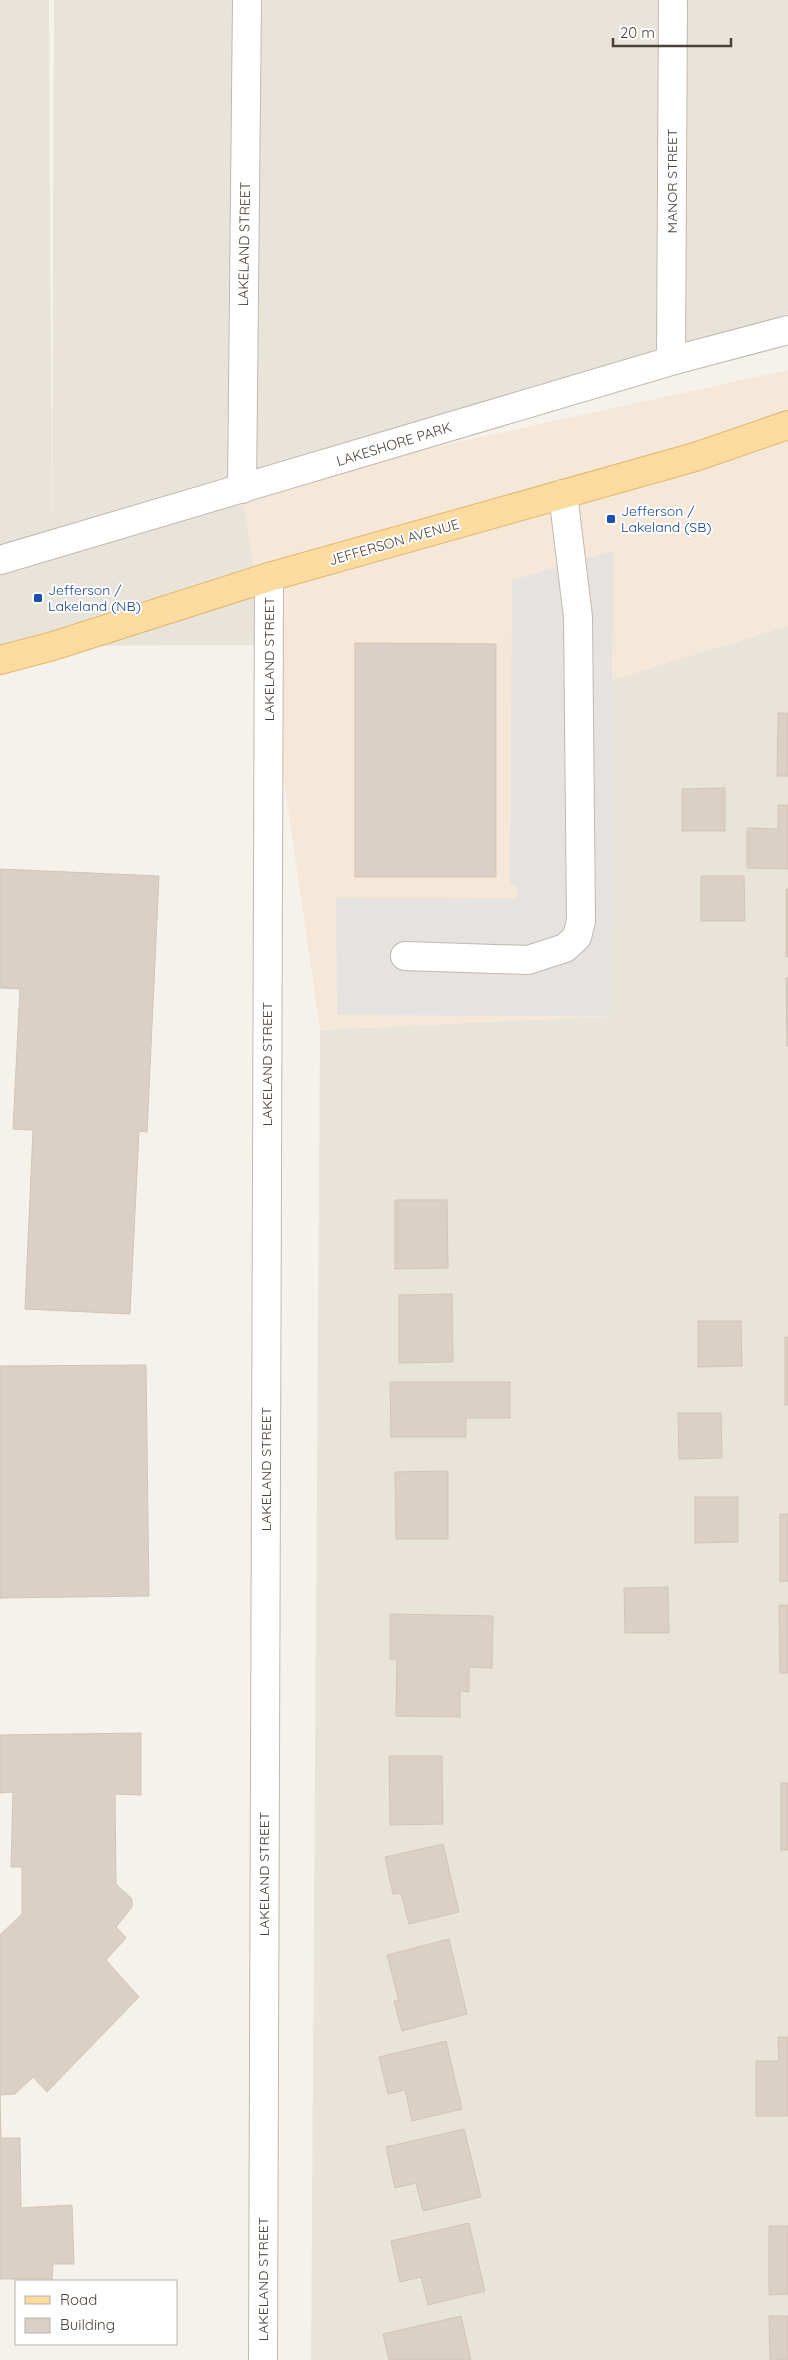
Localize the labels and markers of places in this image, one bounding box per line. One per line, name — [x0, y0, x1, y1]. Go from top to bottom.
place label: Jefferson / Lakeland (SB) — [621, 502, 712, 536]
marker: Jefferson / Lakeland (SB) — [605, 513, 617, 525]
place label: Jefferson / Lakeland (NB) — [48, 581, 141, 615]
marker: Jefferson / Lakeland (NB) — [32, 592, 44, 604]

